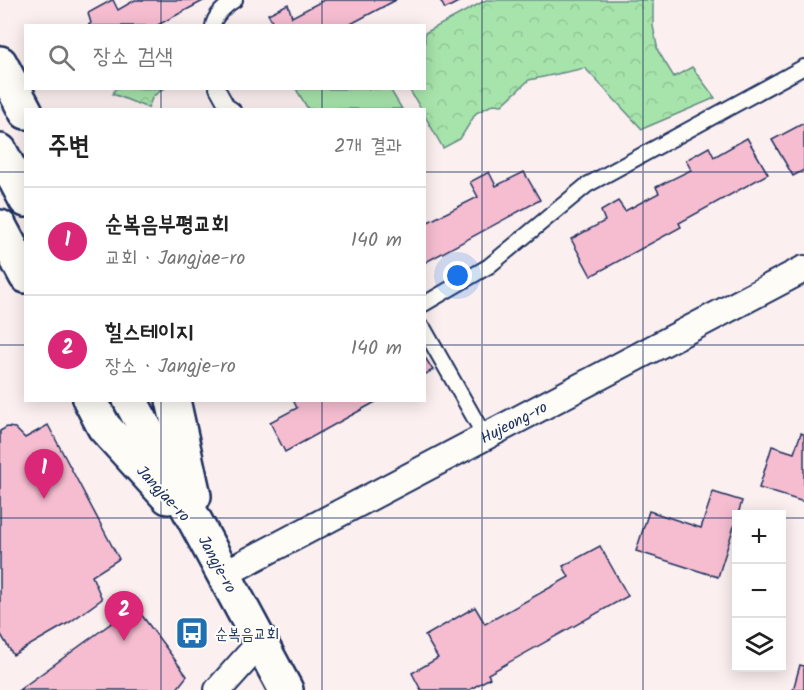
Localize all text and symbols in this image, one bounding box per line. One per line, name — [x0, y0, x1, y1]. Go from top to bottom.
search box — [24, 24, 426, 90]
text: 장소 검색 — [93, 40, 173, 75]
icon: search — [45, 41, 78, 74]
text: 주변 — [48, 126, 90, 168]
text: 2개 결과 — [334, 131, 402, 163]
text: 순복음부평교회 — [105, 208, 229, 243]
text: 1 — [64, 225, 71, 257]
text: 140 m — [351, 225, 402, 257]
text: 교회 · Jangjae-ro — [105, 243, 245, 275]
your location — [443, 261, 472, 290]
text: 힐스테이지 — [105, 316, 194, 351]
text: 2 — [62, 333, 73, 365]
text: 140 m — [351, 333, 402, 365]
text: 장소 · Jangje-ro — [105, 351, 236, 383]
street label: Hujeong-ro — [476, 395, 552, 451]
pin: 1 — [24, 450, 63, 499]
street label: Jangjae-ro — [130, 460, 196, 528]
map controls — [732, 510, 786, 672]
button: + — [732, 510, 786, 564]
street label: Jangje-ro — [191, 531, 243, 598]
button: − — [732, 564, 786, 618]
pin: 2 — [104, 592, 144, 641]
bus stop icon: 순복음교회 — [174, 615, 210, 651]
button: layers — [732, 618, 786, 672]
place label: 순복음교회 — [215, 622, 279, 647]

